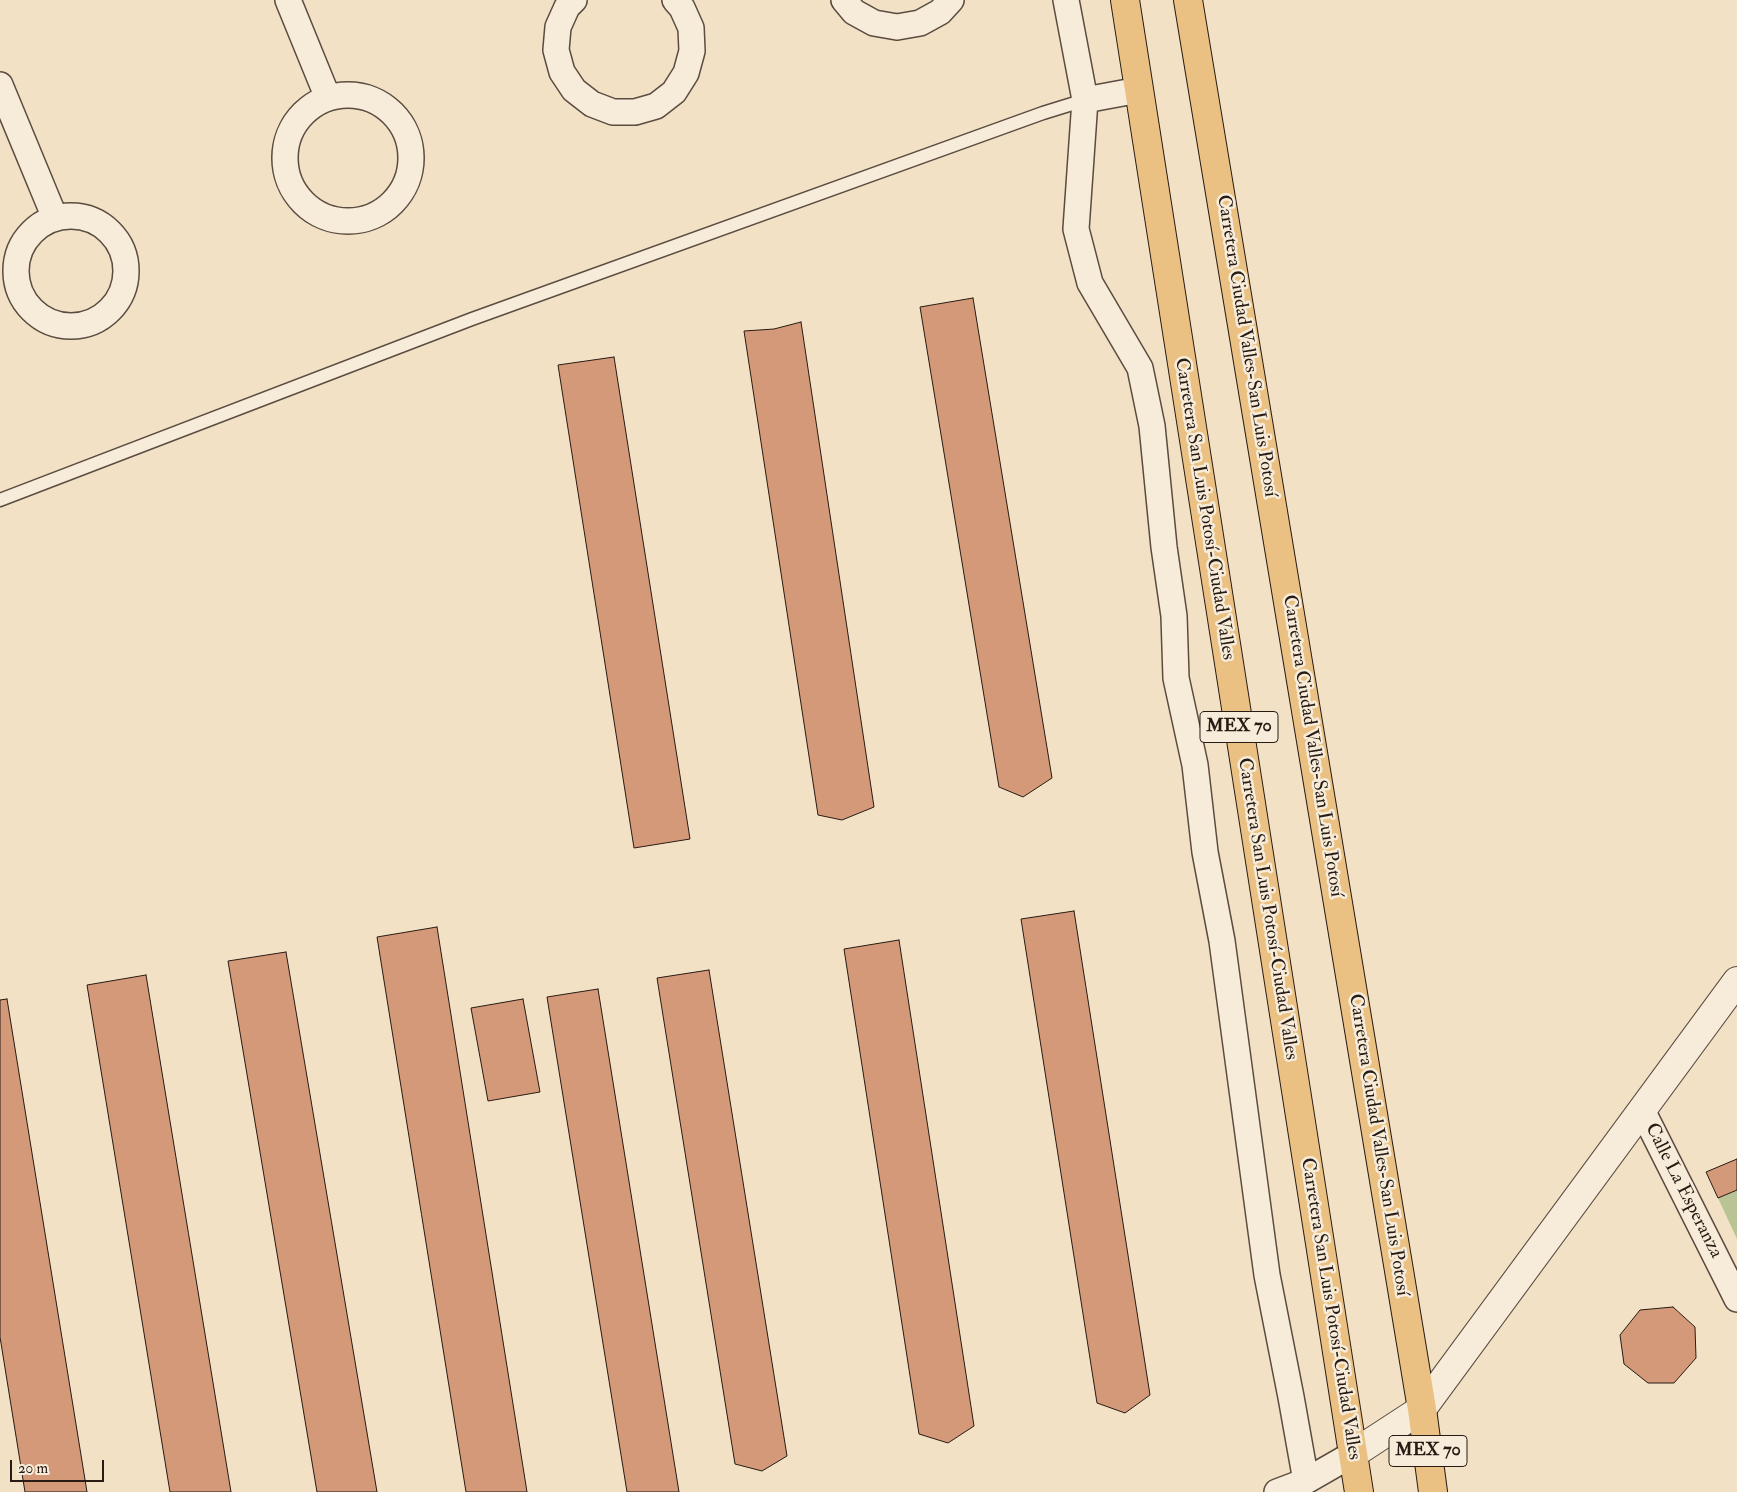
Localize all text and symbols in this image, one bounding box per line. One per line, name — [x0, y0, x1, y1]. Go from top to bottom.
street label: Carretera Ciudad Valles-San Luis Potosí — [1211, 193, 1281, 499]
street label: Carretera San Luis Potosí-Ciudad Valles — [1169, 356, 1239, 662]
street label: Carretera Ciudad Valles-San Luis Potosí — [1277, 593, 1347, 899]
road number: MEX 70 — [1200, 712, 1278, 742]
street label: Carretera San Luis Potosí-Ciudad Valles — [1232, 756, 1302, 1062]
street label: Carretera Ciudad Valles-San Luis Potosí — [1343, 992, 1413, 1298]
street label: Calle La Esperanza — [1639, 1120, 1727, 1262]
street label: Carretera San Luis Potosí-Ciudad Valles — [1295, 1156, 1365, 1462]
road number: MEX 70 — [1389, 1435, 1467, 1466]
scale bar — [12, 1450, 106, 1482]
text: 20 m — [18, 1459, 48, 1478]

